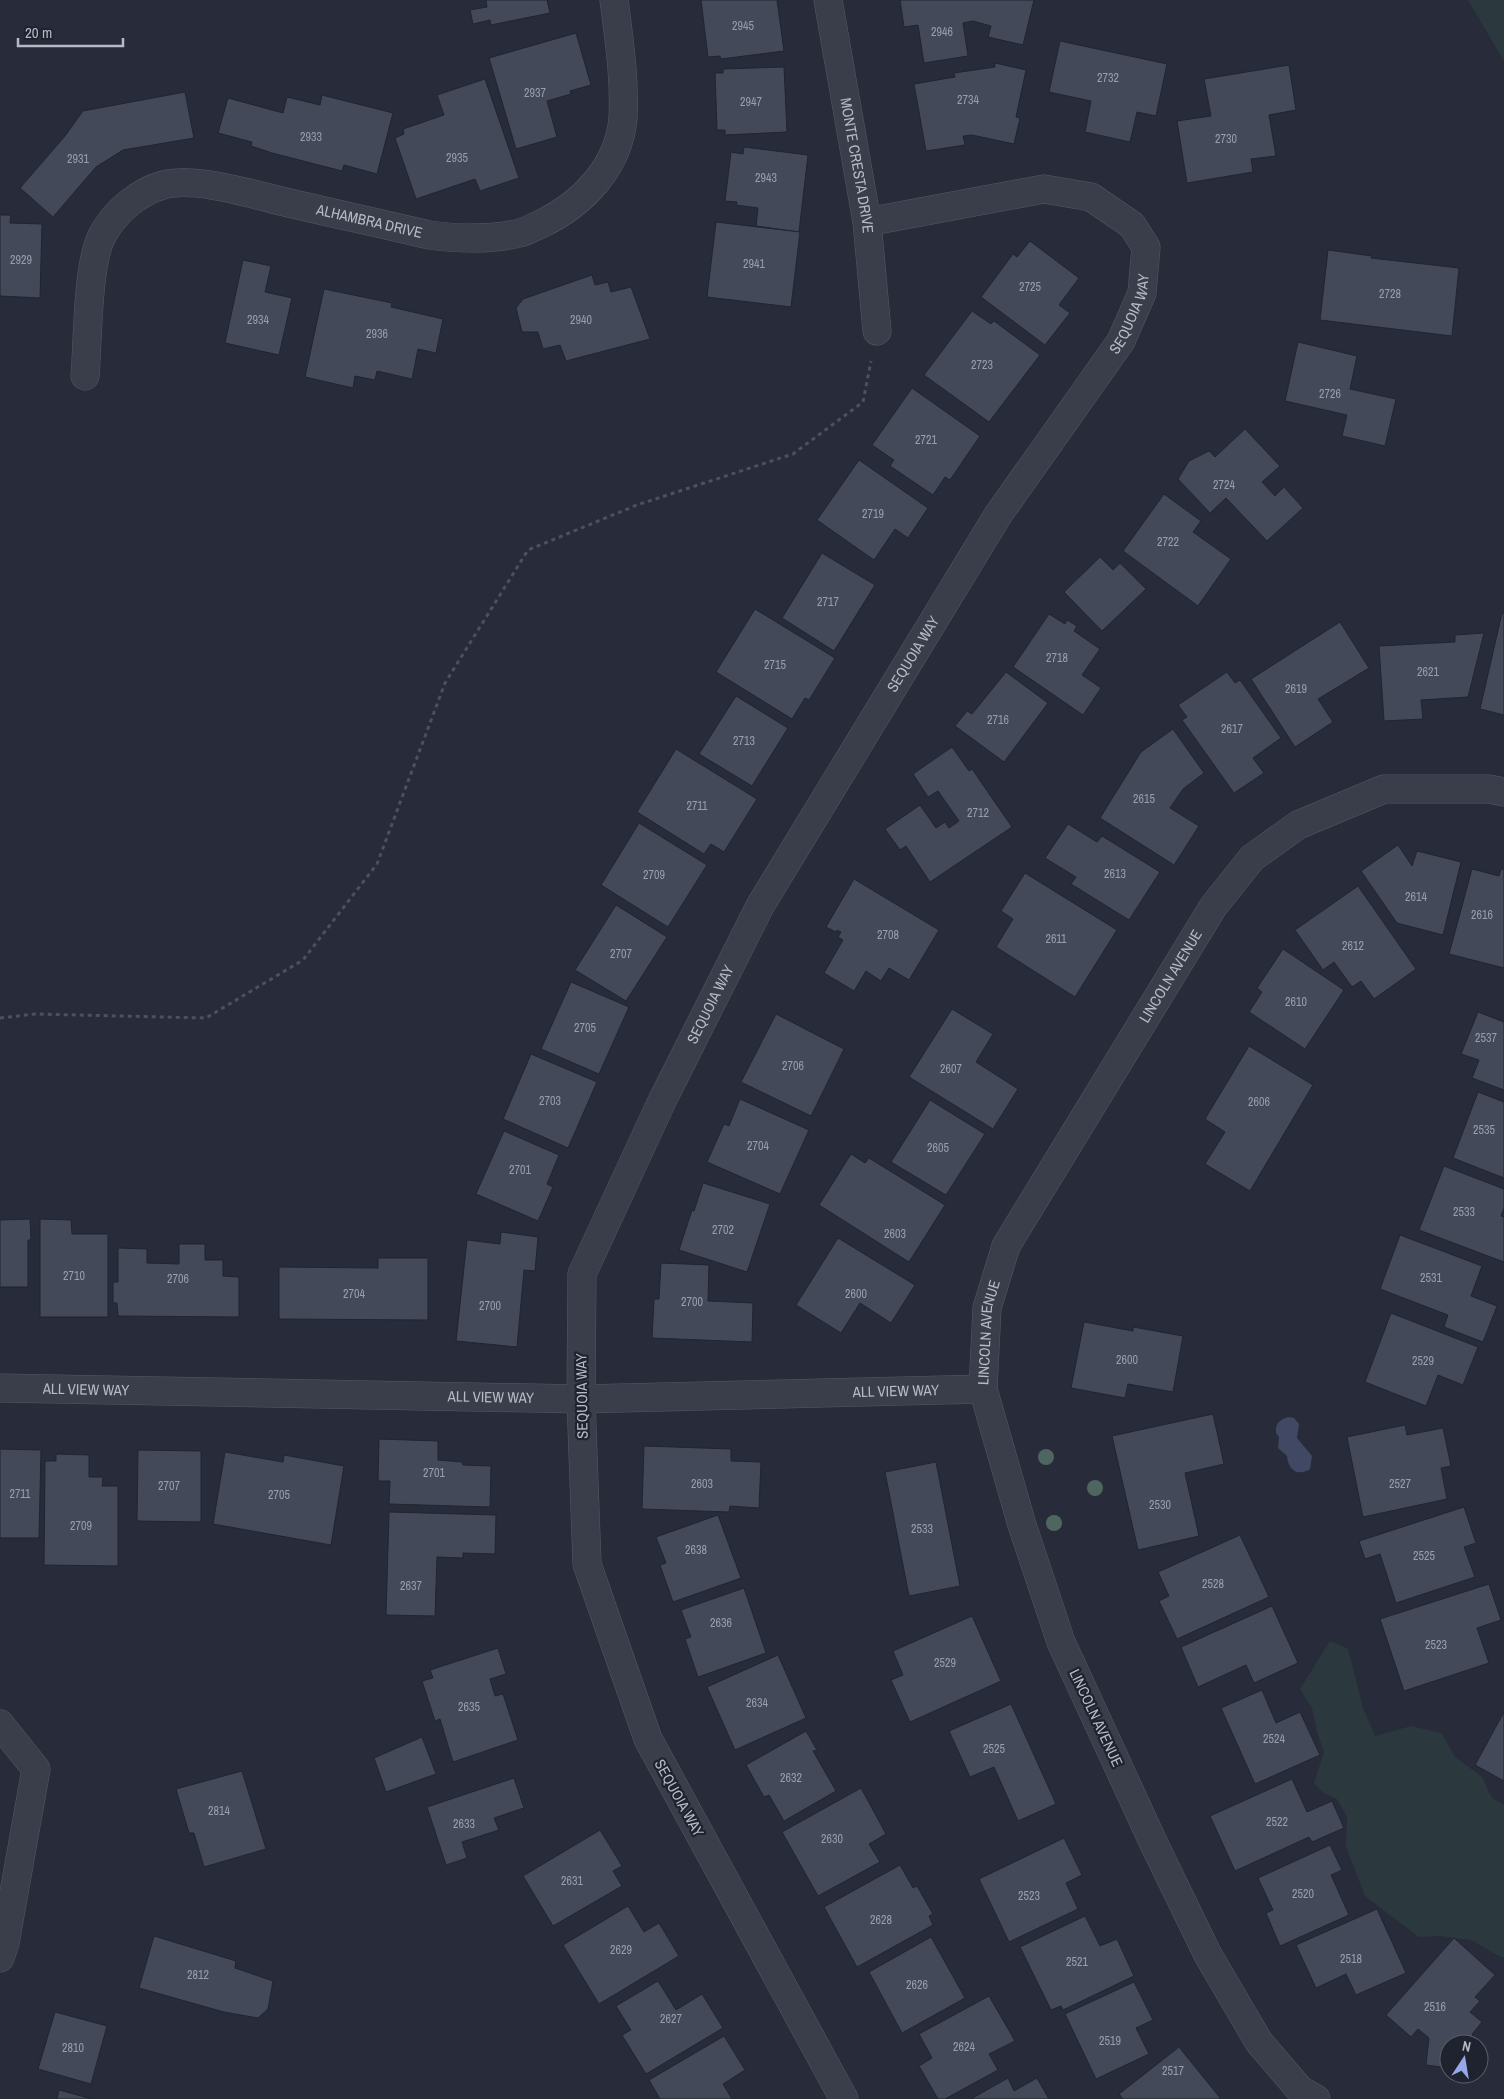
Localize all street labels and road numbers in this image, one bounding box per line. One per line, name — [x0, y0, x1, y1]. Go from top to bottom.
street label: MONTE CRESTA DRIVE — [835, 96, 879, 234]
street label: ALHAMBRA DRIVE — [313, 198, 425, 243]
street label: SEQUOIA WAY — [1104, 272, 1154, 358]
street label: SEQUOIA WAY — [882, 611, 944, 696]
street label: LINCOLN AVENUE — [1134, 925, 1207, 1027]
street label: SEQUOIA WAY — [681, 961, 739, 1047]
street label: LINCOLN AVENUE — [972, 1277, 1005, 1385]
street label: SEQUOIA WAY — [570, 1352, 593, 1439]
street label: ALL VIEW WAY — [42, 1378, 130, 1400]
street label: ALL VIEW WAY — [851, 1379, 940, 1402]
street label: ALL VIEW WAY — [446, 1385, 535, 1408]
street label: LINCOLN AVENUE — [1065, 1665, 1128, 1770]
street label: SEQUOIA WAY — [650, 1755, 710, 1841]

